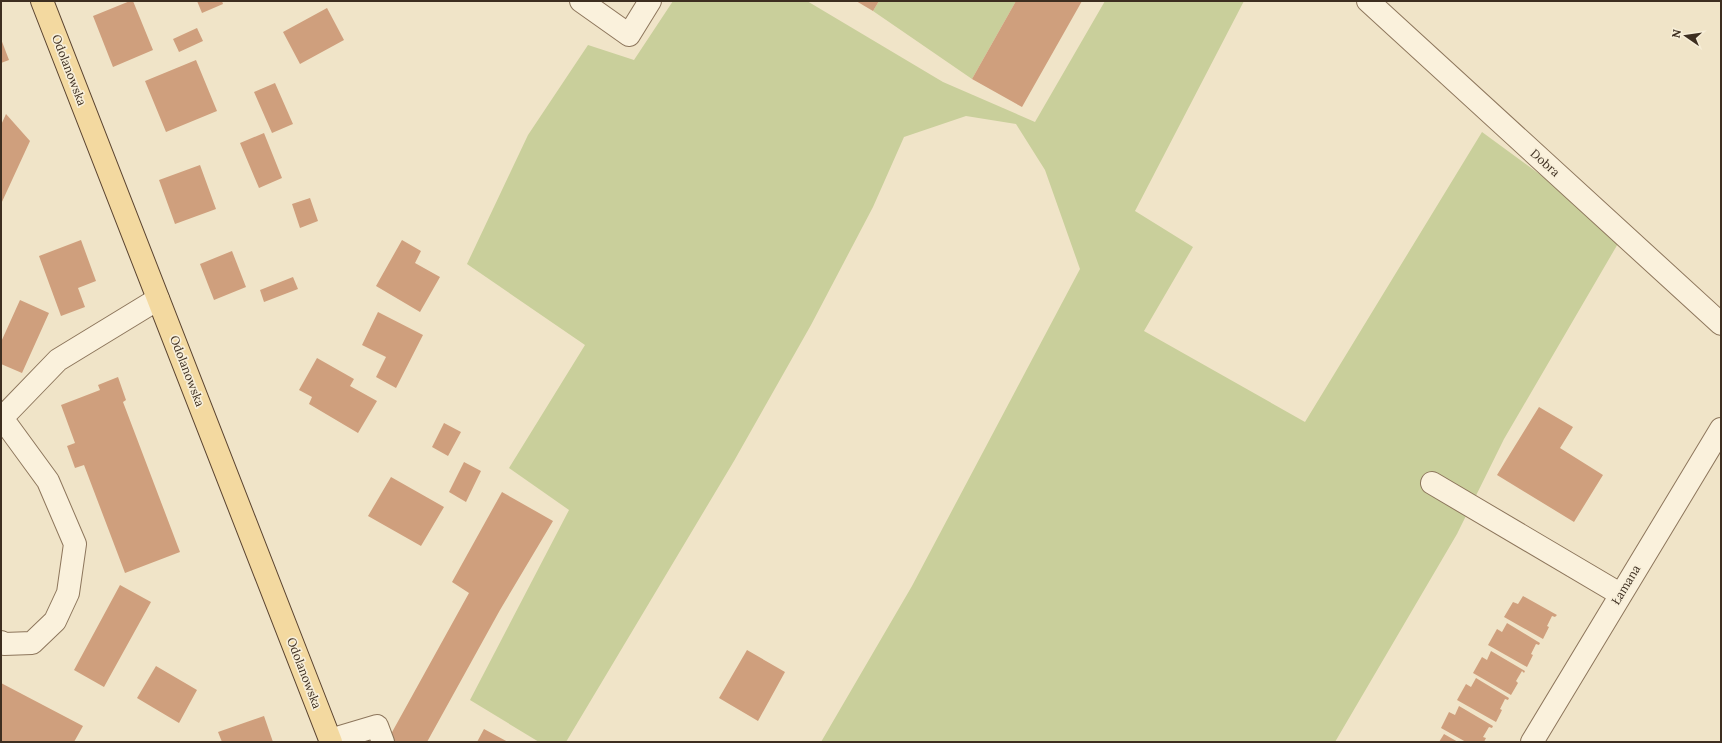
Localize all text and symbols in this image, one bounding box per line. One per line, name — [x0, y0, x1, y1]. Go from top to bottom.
north arrow — [1666, 16, 1706, 56]
text: N — [1668, 28, 1684, 39]
street label: Odolanowska — [49, 32, 90, 108]
street label: Dobra — [1528, 146, 1563, 180]
street label: Odolanowska — [167, 333, 208, 409]
street label: Łamana — [1608, 562, 1643, 607]
street label: Odolanowska — [284, 635, 325, 711]

